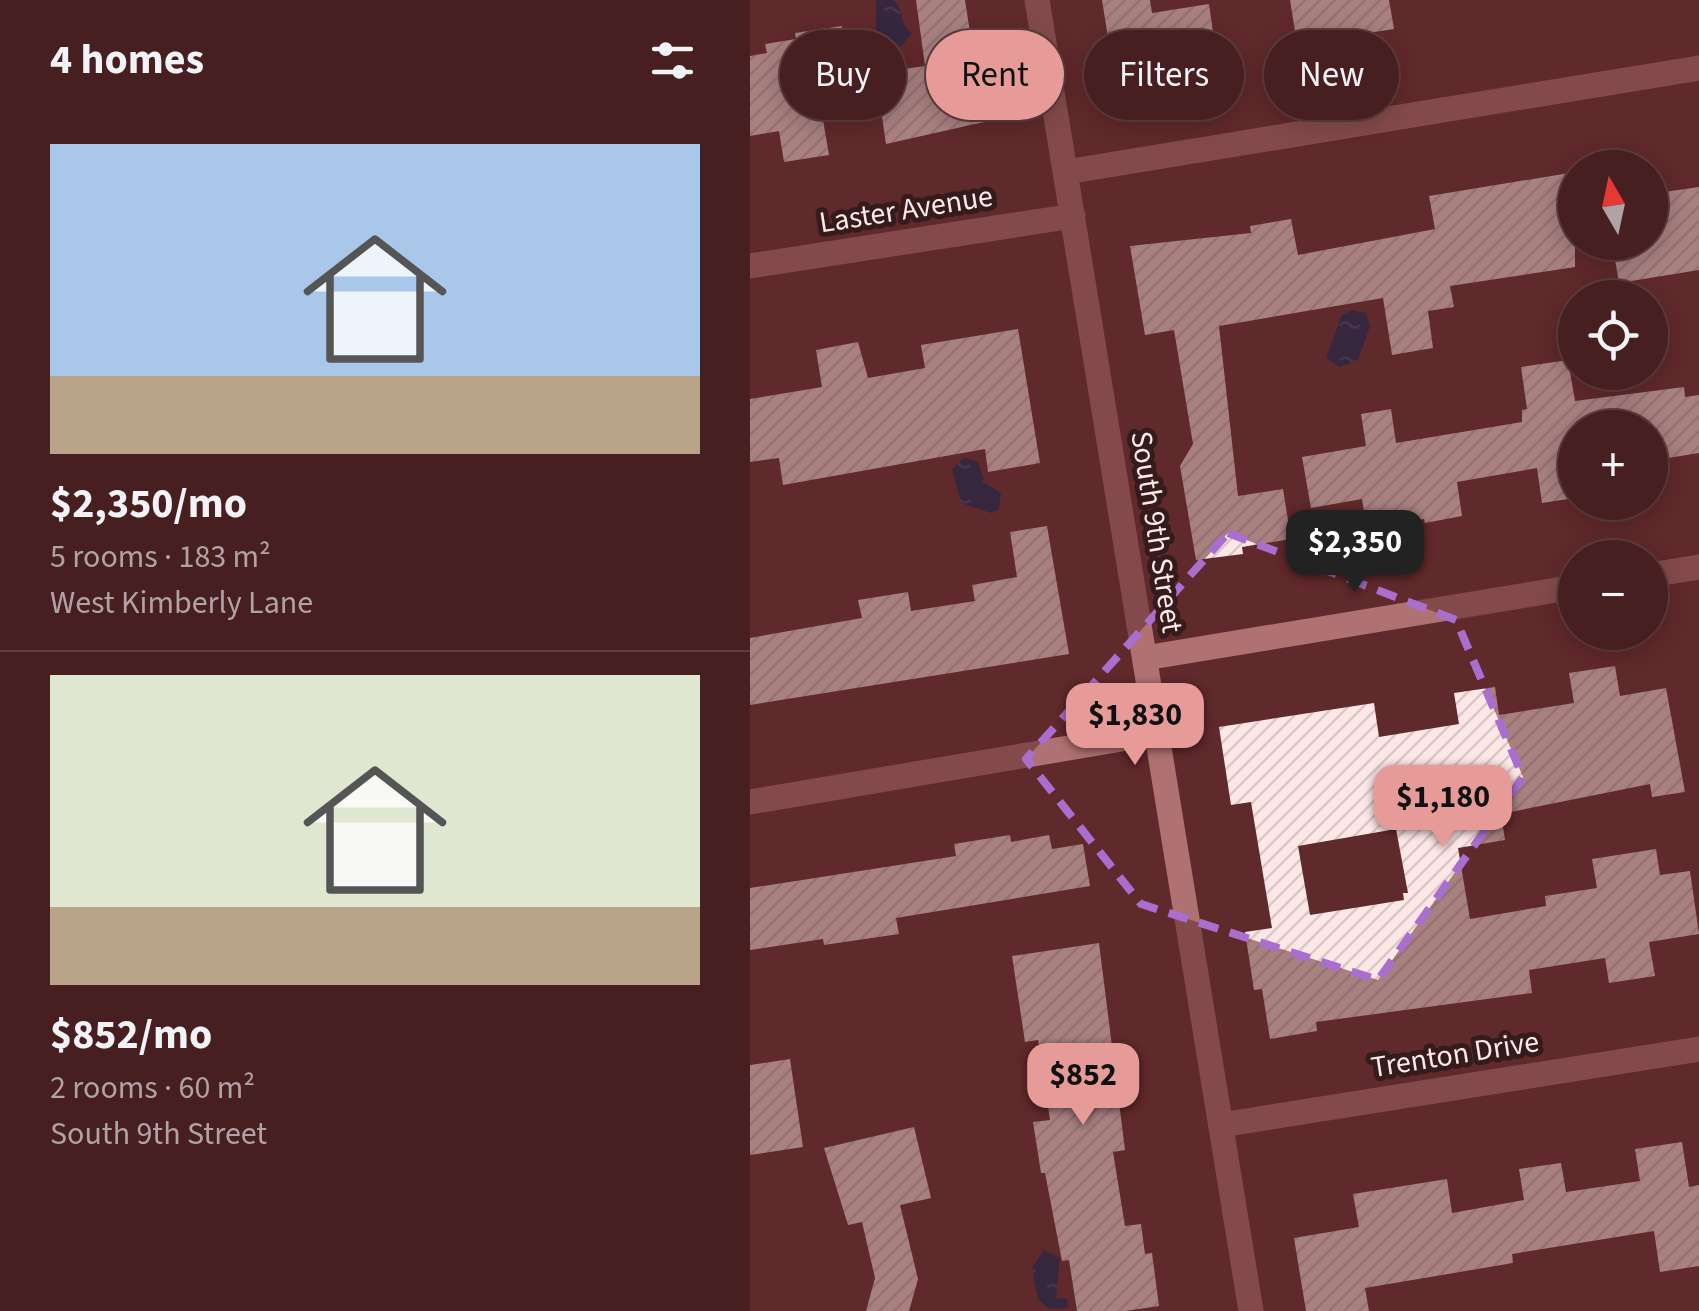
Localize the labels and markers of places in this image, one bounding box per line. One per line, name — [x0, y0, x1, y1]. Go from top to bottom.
pin: $2,350 — [1274, 510, 1436, 595]
pin: $1,830 — [1054, 683, 1216, 768]
pin: $1,180 — [1362, 765, 1524, 850]
pin: $852 — [1024, 1043, 1142, 1128]

